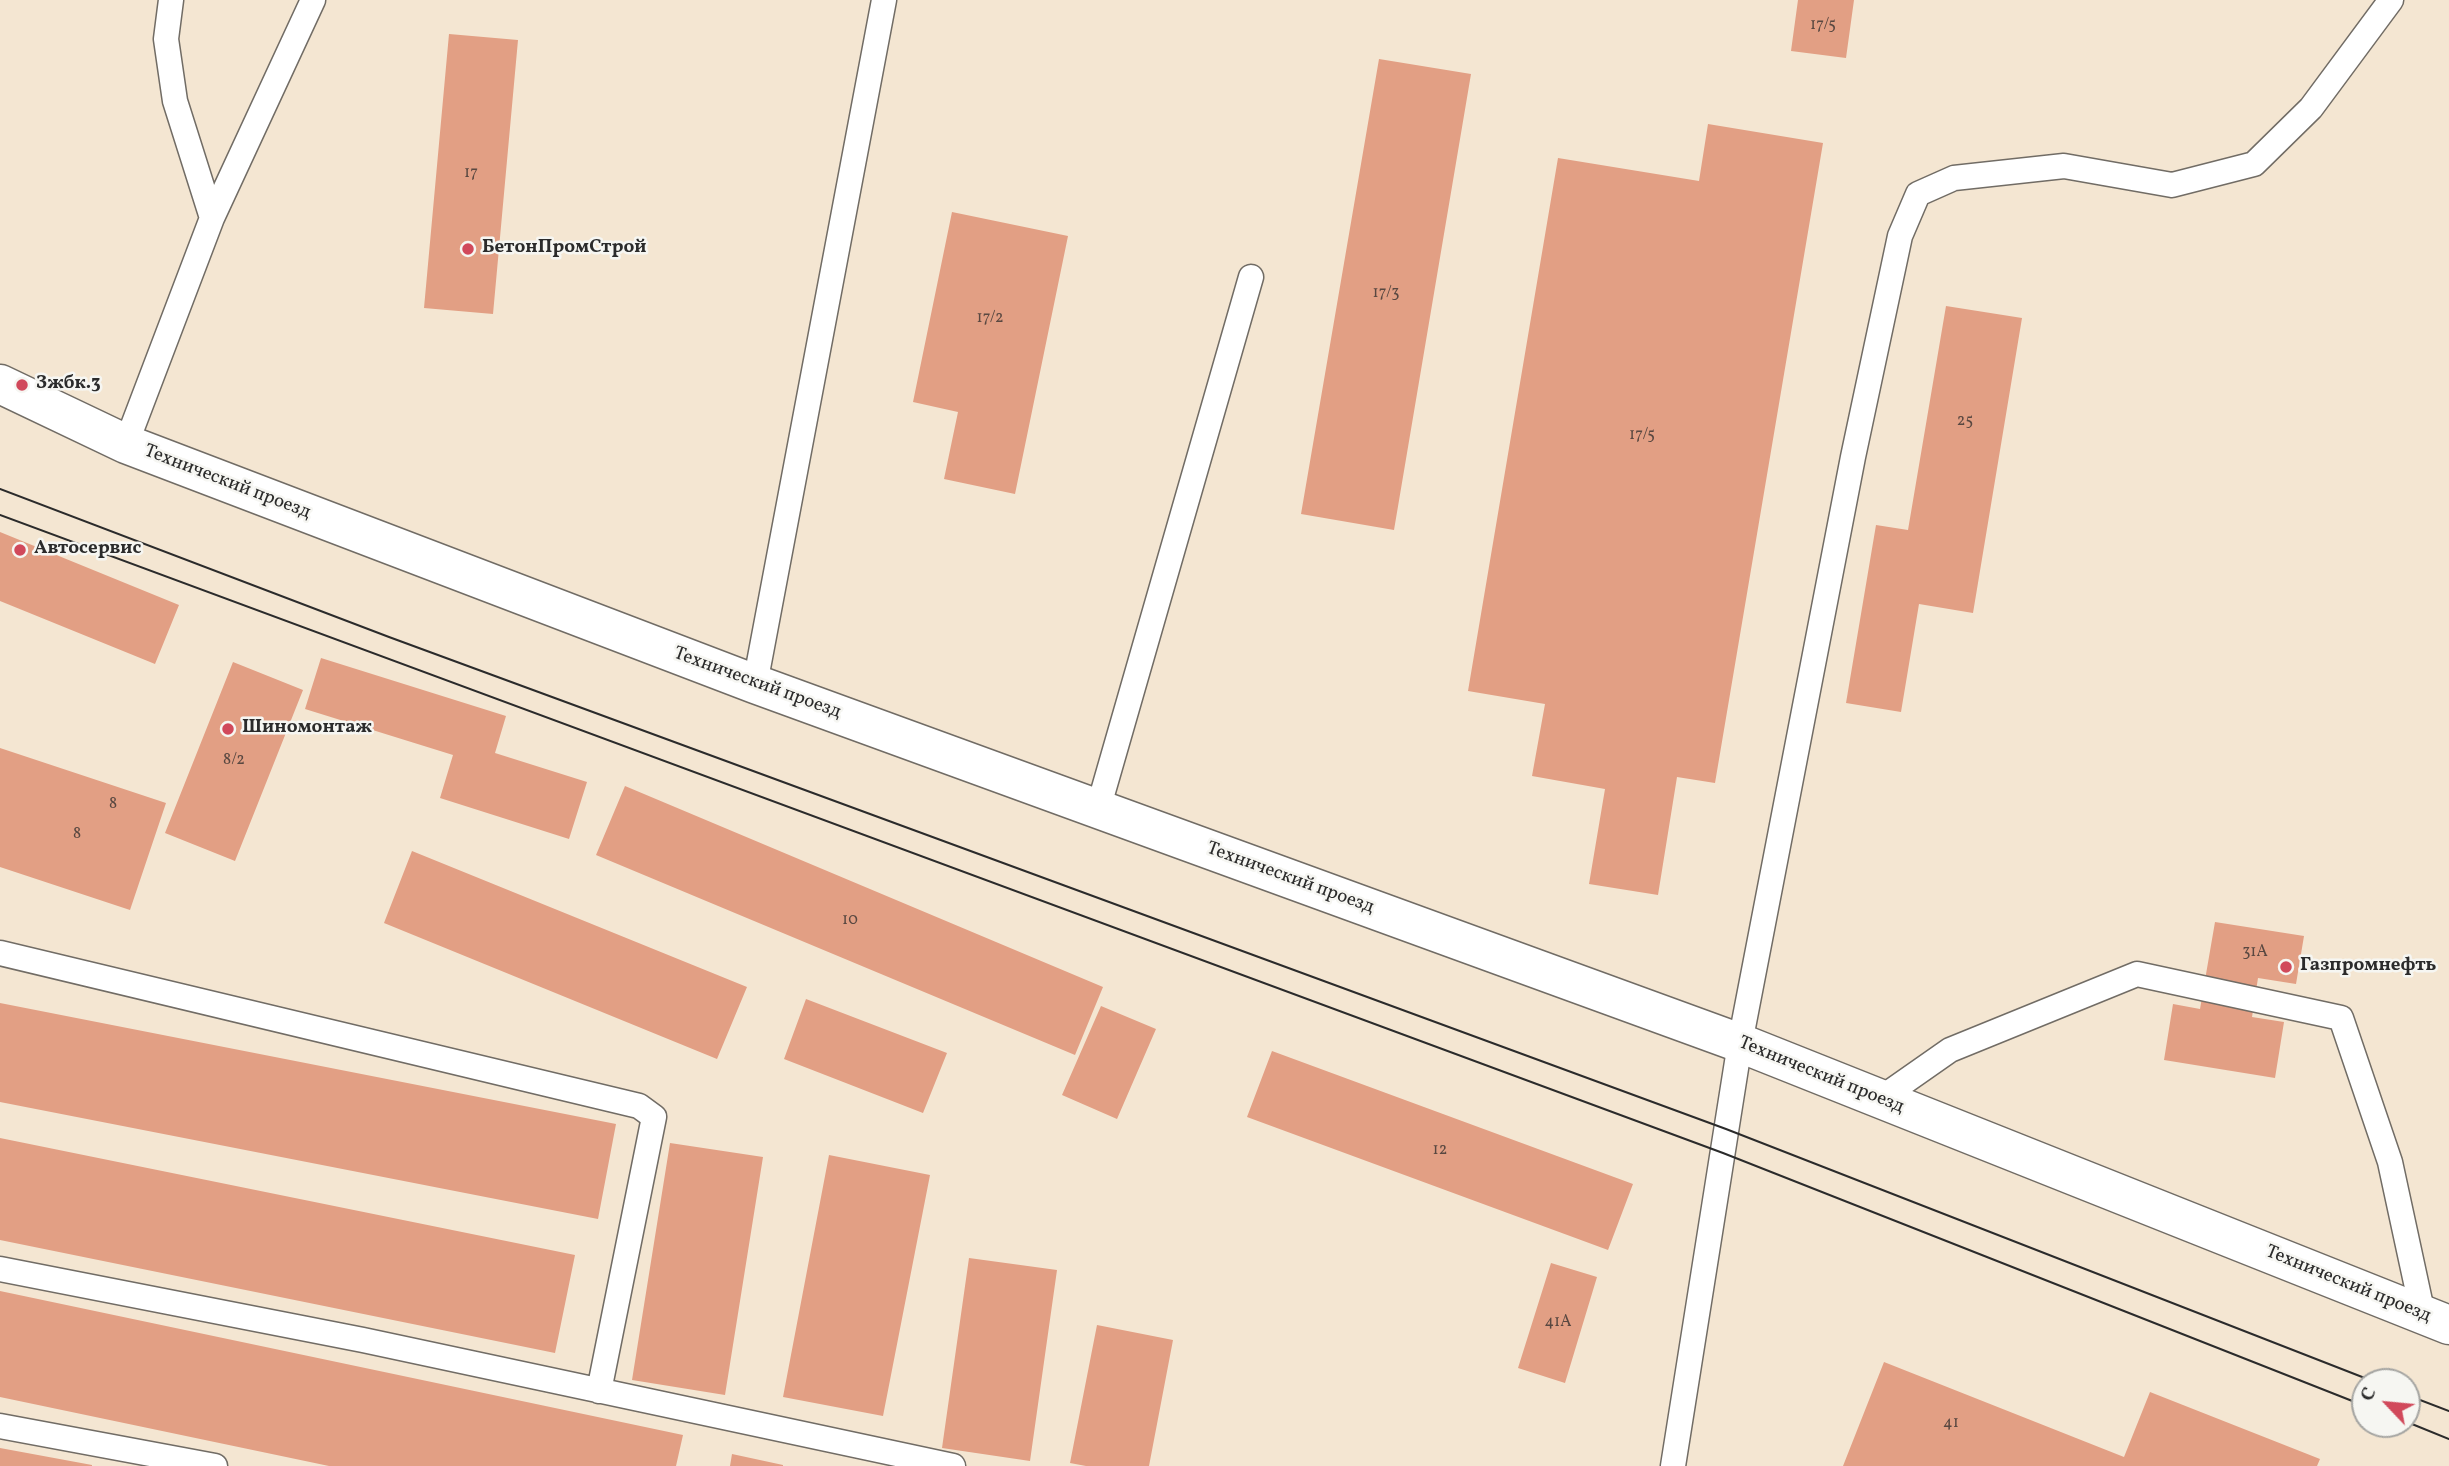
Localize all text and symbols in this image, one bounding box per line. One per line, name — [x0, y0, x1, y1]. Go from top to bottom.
house number: 17/5 — [1810, 16, 1836, 36]
house number: 17 — [464, 164, 478, 184]
place label: БетонПромСтрой — [482, 238, 646, 260]
marker: БетонПромСтрой — [460, 241, 476, 257]
house number: 17/3 — [1373, 284, 1399, 304]
house number: 17/2 — [977, 309, 1003, 329]
place label: Зжбк.3 — [36, 374, 101, 396]
marker: Зжбк.3 — [14, 377, 30, 393]
house number: 25 — [1957, 412, 1973, 432]
house number: 17/5 — [1629, 426, 1655, 446]
street label: Технический проезд — [140, 441, 314, 525]
place label: Автосервис — [34, 539, 141, 561]
marker: Автосервис — [12, 542, 28, 558]
street label: Технический проезд — [670, 643, 844, 725]
place label: Шиномонтаж — [242, 718, 372, 740]
marker: Шиномонтаж — [220, 721, 236, 737]
house number: 8/2 — [223, 751, 245, 771]
house number: 8 — [109, 795, 117, 815]
house number: 8 — [73, 825, 81, 845]
street label: Технический проезд — [1203, 838, 1377, 920]
house number: 10 — [842, 911, 858, 931]
house number: 31А — [2242, 943, 2268, 963]
place label: Газпромнефть — [2300, 956, 2437, 978]
marker: Газпромнефть — [2278, 959, 2294, 975]
street label: Технический проезд — [1735, 1032, 1907, 1120]
house number: 12 — [1433, 1141, 1447, 1161]
street label: Технический проезд — [2262, 1241, 2434, 1329]
house number: 41А — [1544, 1313, 1572, 1333]
north arrow — [2351, 1368, 2421, 1438]
text: С — [2355, 1383, 2383, 1406]
house number: 41 — [1943, 1414, 1959, 1434]

